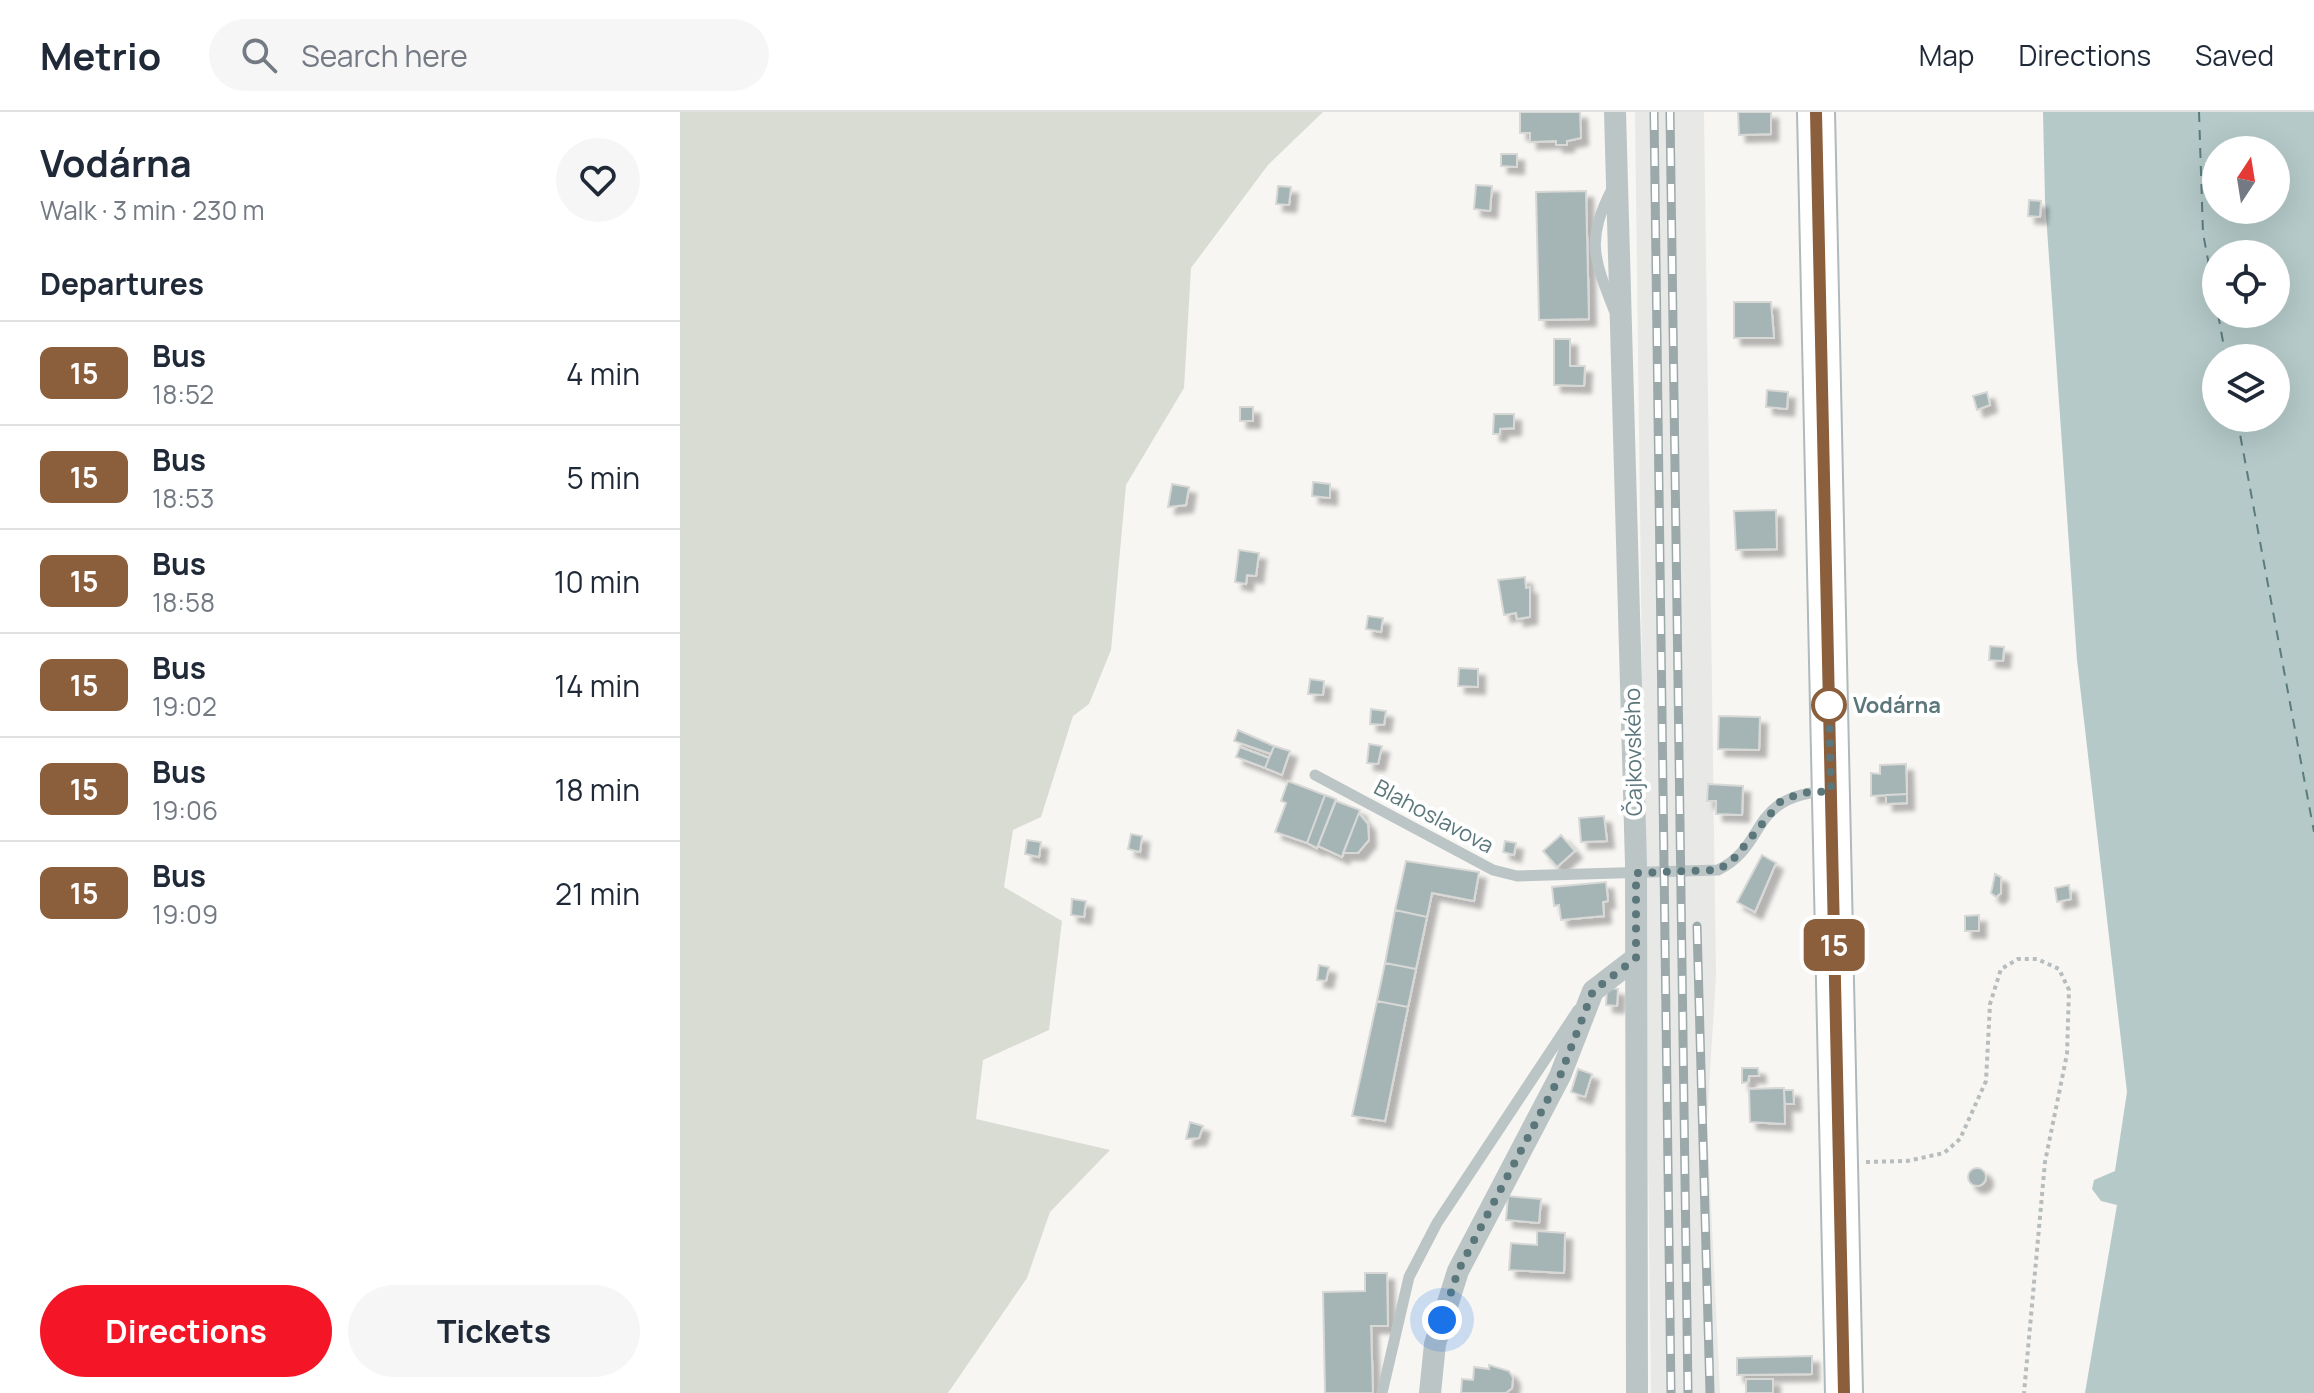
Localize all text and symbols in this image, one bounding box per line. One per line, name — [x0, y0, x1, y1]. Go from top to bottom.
search box — [209, 19, 769, 91]
text: Metrio — [40, 29, 161, 81]
icon: search — [237, 33, 281, 77]
text: Search here — [301, 35, 468, 76]
text: Map — [1919, 36, 1974, 74]
text: Directions — [2018, 36, 2151, 74]
text: Saved — [2195, 36, 2274, 74]
text: Vodárna — [40, 136, 192, 188]
north arrow — [2202, 136, 2290, 224]
map controls — [2202, 136, 2290, 432]
button: heart — [556, 138, 640, 222]
text: Walk · 3 min · 230 m — [40, 192, 265, 228]
button: locate — [2202, 240, 2290, 328]
text: Departures — [40, 263, 204, 304]
text: Bus — [152, 335, 206, 376]
button: layers — [2202, 344, 2290, 432]
text: 4 min — [566, 353, 640, 394]
text: 15 — [70, 354, 98, 392]
text: 18:52 — [152, 376, 214, 412]
text: Bus — [152, 439, 206, 480]
text: 5 min — [566, 457, 640, 498]
text: 15 — [70, 458, 98, 496]
text: 18:53 — [152, 480, 214, 516]
text: Bus — [152, 543, 206, 584]
text: 10 min — [554, 561, 640, 602]
text: 15 — [70, 562, 98, 600]
text: 18:58 — [152, 584, 215, 620]
text: Bus — [152, 647, 206, 688]
text: 14 min — [554, 665, 640, 706]
text: 15 — [70, 666, 98, 704]
text: 19:02 — [152, 688, 217, 724]
street label: Čajkovského — [1617, 688, 1649, 816]
marker: Vodárna — [1812, 688, 1846, 722]
place label: Vodárna — [1853, 690, 1941, 720]
text: Bus — [152, 751, 206, 792]
text: 18 min — [555, 769, 640, 810]
text: 15 — [70, 770, 98, 808]
street label: Blahoslavova — [1369, 772, 1499, 860]
text: 19:06 — [152, 792, 218, 828]
text: Bus — [152, 855, 206, 896]
text: 21 min — [555, 873, 640, 914]
text: 15 — [70, 874, 98, 912]
text: 19:09 — [152, 896, 218, 932]
line badge: 15 — [1798, 919, 1870, 971]
text: 15 — [1820, 926, 1848, 964]
button: Directions — [40, 1285, 332, 1377]
button: Tickets — [348, 1285, 640, 1377]
your location — [1422, 1300, 1462, 1340]

